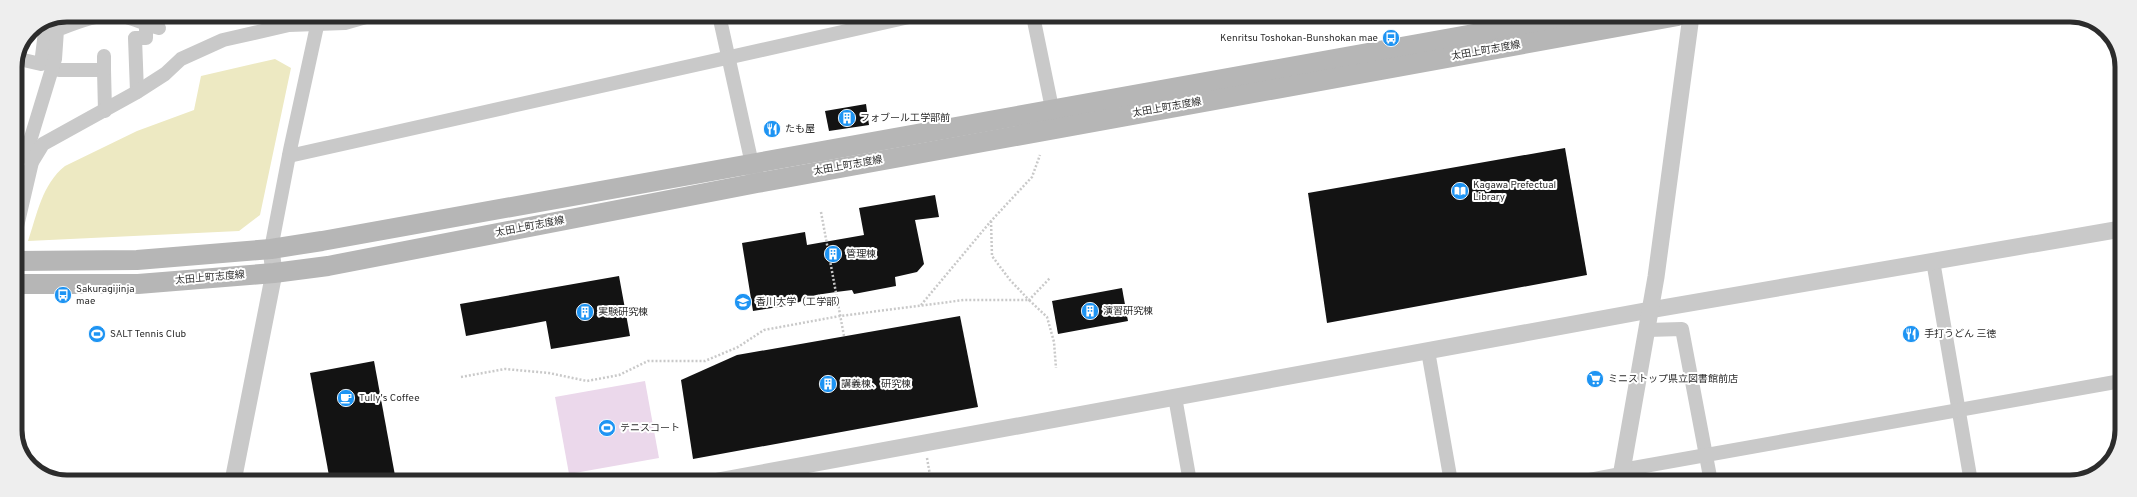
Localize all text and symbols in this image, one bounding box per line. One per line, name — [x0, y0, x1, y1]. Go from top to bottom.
bus stop icon: Kenritsu Toshokan-Bunshokan mae — [1381, 28, 1401, 48]
place label: Kenritsu Toshokan-Bunshokan mae — [1220, 32, 1378, 45]
street label: 太田上町志度線 — [1450, 39, 1522, 63]
street label: 太田上町志度線 — [1131, 96, 1203, 120]
building icon: フォブール工学部前 — [837, 108, 857, 128]
place label: フォブール工学部前 — [860, 112, 950, 125]
restaurant icon: たも屋 — [762, 119, 782, 139]
place label: たも屋 — [785, 123, 815, 136]
street label: 太田上町志度線 — [812, 154, 884, 178]
place label: Kagawa Prefectual Library — [1473, 179, 1556, 204]
library icon: Kagawa Prefectual Library — [1450, 181, 1470, 201]
street label: 太田上町志度線 — [494, 214, 566, 240]
building icon: 管理棟 — [823, 244, 843, 264]
place label: 管理棟 — [846, 248, 876, 261]
street label: 太田上町志度線 — [175, 268, 245, 288]
place label: Sakuragijinja mae — [76, 283, 135, 308]
bus stop icon: Sakuragijinja mae — [53, 285, 73, 305]
school or university icon: 香川大学（工学部） — [733, 292, 753, 312]
place label: 香川大学（工学部） — [756, 296, 846, 309]
building icon: 演習研究棟 — [1080, 301, 1100, 321]
building icon: 実験研究棟 — [575, 302, 595, 322]
place label: 演習研究棟 — [1103, 305, 1153, 318]
place label: 実験研究棟 — [598, 306, 648, 319]
sports icon: SALT Tennis Club — [87, 324, 107, 344]
restaurant icon: 手打うどん 三徳 — [1901, 324, 1921, 344]
place label: SALT Tennis Club — [110, 328, 187, 341]
place label: 手打うどん 三徳 — [1924, 328, 1996, 341]
supermarket icon: ミニストップ県立図書館前店 — [1585, 369, 1605, 389]
place label: ミニストップ県立図書館前店 — [1608, 373, 1738, 386]
building icon: 講義棟、研究棟 — [818, 374, 838, 394]
place label: 講義棟、研究棟 — [841, 378, 911, 391]
cafe icon: Tully's Coffee — [336, 388, 356, 408]
place label: Tully's Coffee — [359, 392, 420, 405]
sports icon: テニスコート — [597, 418, 617, 438]
place label: テニスコート — [620, 422, 680, 435]

